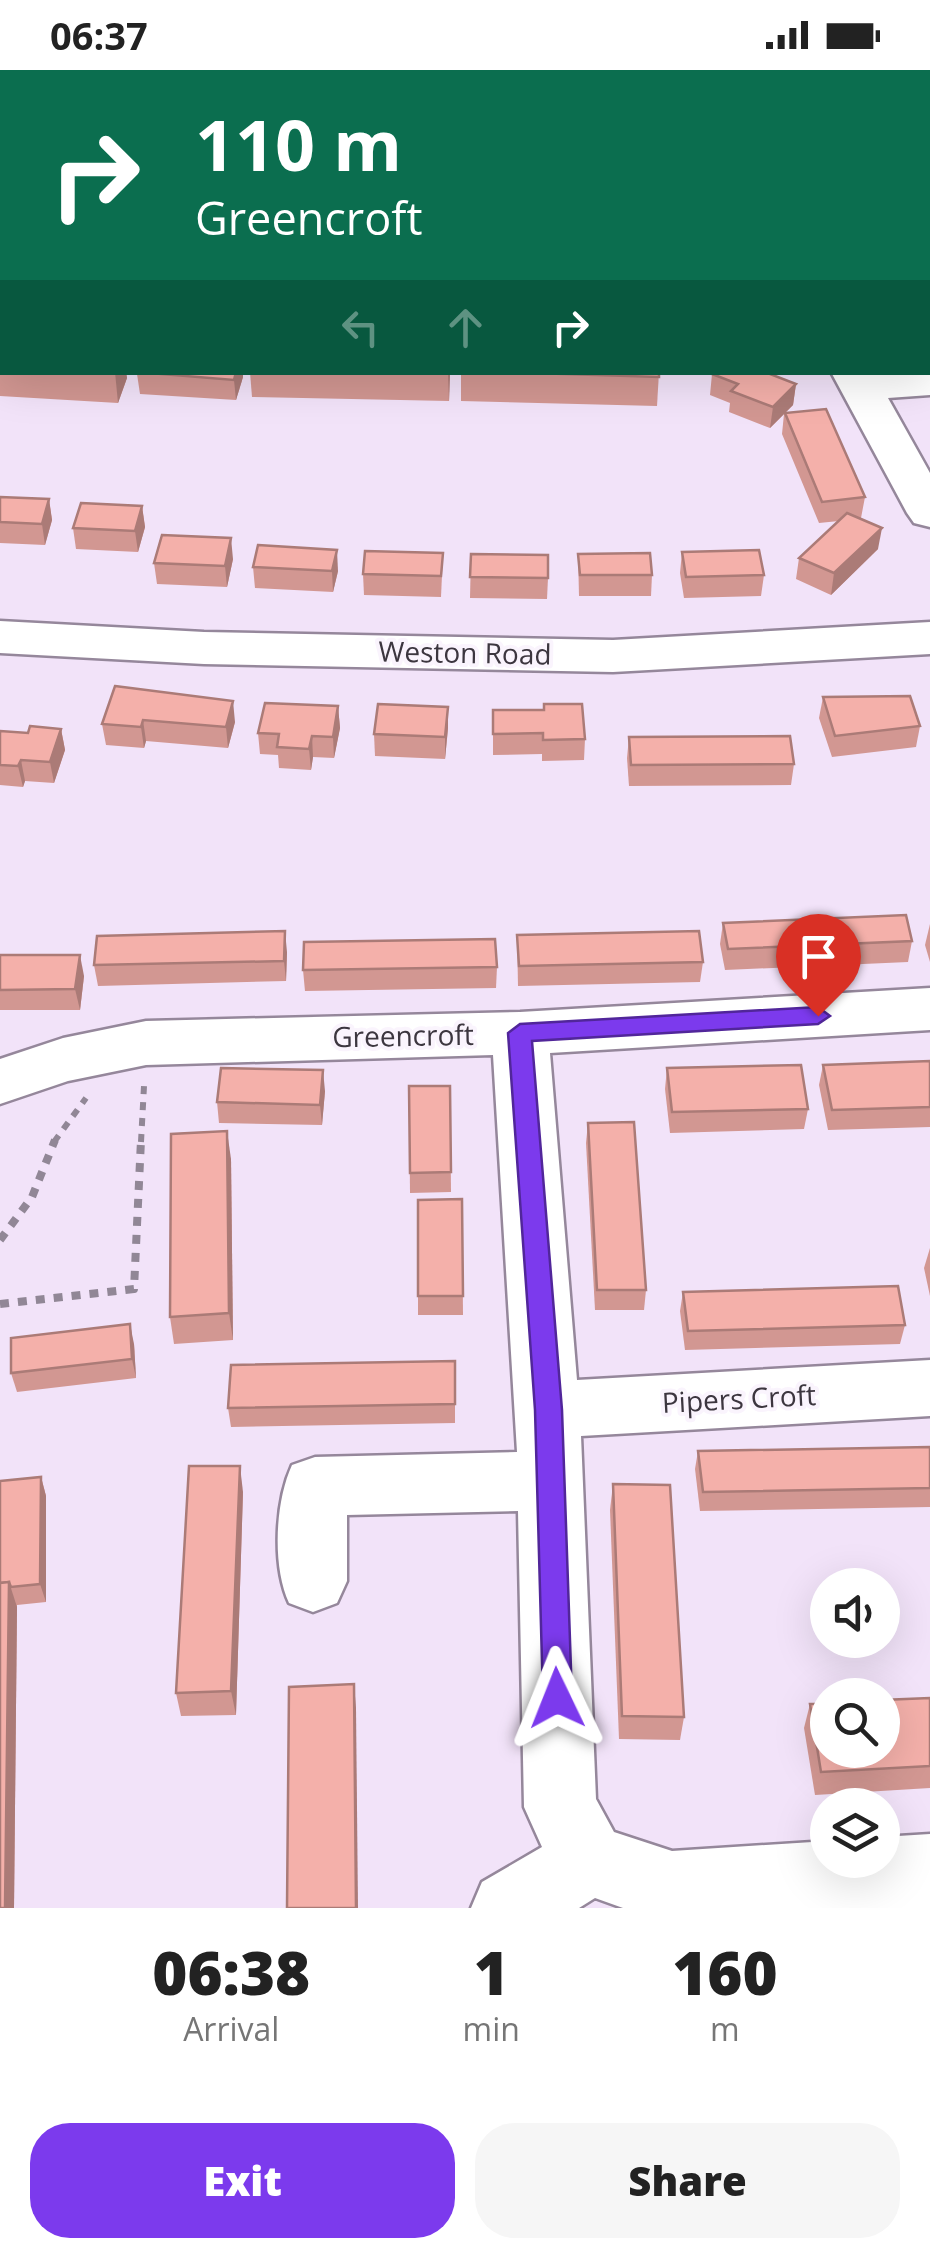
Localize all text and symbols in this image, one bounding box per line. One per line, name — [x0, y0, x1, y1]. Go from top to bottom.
text: 06:37 — [50, 9, 148, 61]
text: 110 m — [195, 96, 402, 192]
icon: right — [30, 110, 160, 240]
text: Greencroft — [195, 187, 422, 248]
icon: left — [333, 300, 388, 355]
icon: ahead — [438, 300, 493, 355]
icon: right — [543, 300, 598, 355]
street label: Weston Road — [378, 631, 552, 673]
pin — [776, 914, 861, 1017]
icon: arrive — [791, 929, 846, 984]
street label: Greencroft — [332, 1015, 474, 1055]
street label: Pipers Croft — [661, 1375, 817, 1421]
map controls — [810, 1568, 900, 1878]
button: sound — [810, 1568, 900, 1658]
position arrow — [505, 1646, 609, 1750]
button: search — [810, 1678, 900, 1768]
button: layers — [810, 1788, 900, 1878]
text: 06:38 — [152, 1931, 310, 2013]
text: 1 — [474, 1931, 509, 2013]
text: 160 — [672, 1931, 778, 2013]
text: Arrival — [183, 2007, 279, 2050]
text: min — [463, 2007, 520, 2050]
text: m — [710, 2007, 740, 2050]
button: Exit — [30, 2123, 455, 2238]
button: Share — [475, 2123, 900, 2238]

